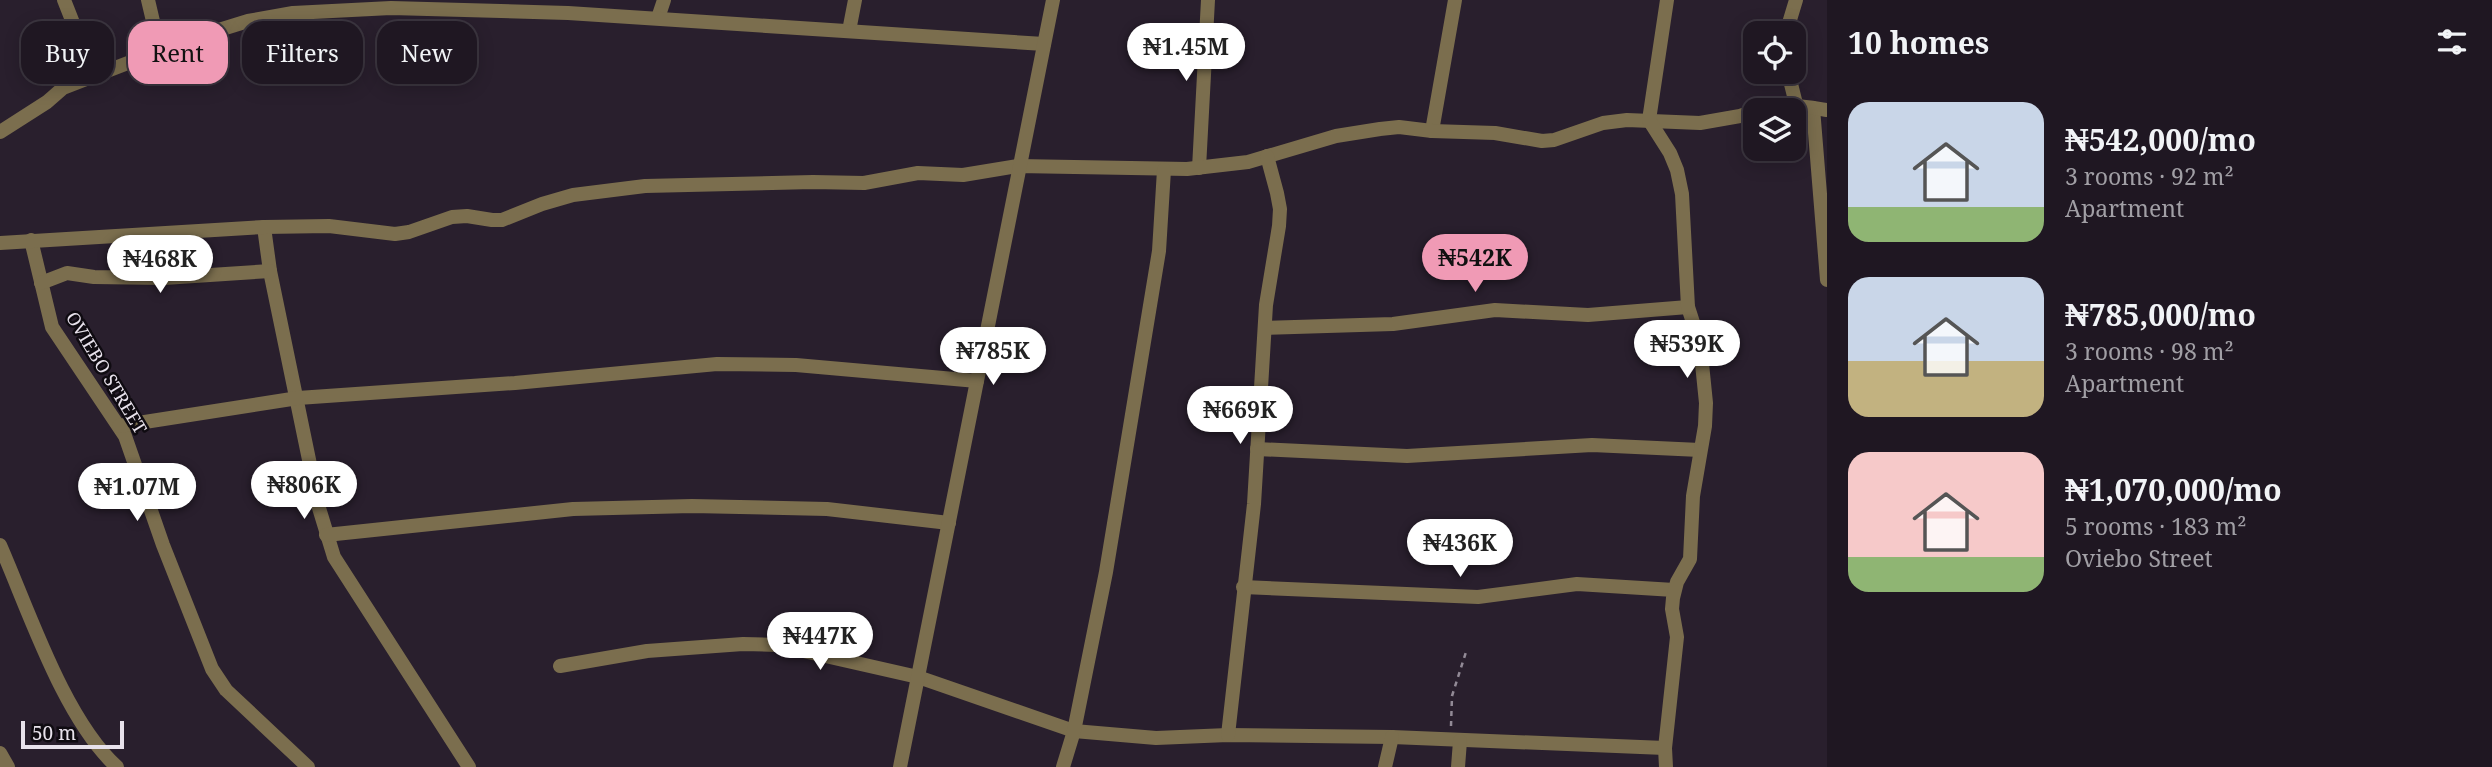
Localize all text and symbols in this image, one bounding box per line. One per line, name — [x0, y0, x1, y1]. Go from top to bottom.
chip: Buy — [21, 21, 114, 84]
chip: Rent — [128, 21, 228, 84]
chip: Filters — [242, 21, 363, 84]
chip: New — [377, 21, 477, 84]
map controls — [1743, 21, 1806, 161]
button: locate — [1743, 21, 1806, 84]
text: 10 homes — [1848, 22, 1989, 63]
icon: filters — [2433, 23, 2471, 61]
pin: ₦1.45M — [1129, 24, 1243, 83]
text: ₦1.45M — [1143, 30, 1229, 62]
button: layers — [1743, 98, 1806, 161]
text: ₦542,000/mo — [2065, 119, 2256, 160]
icon: home — [1904, 130, 1988, 214]
text: 3 rooms · 92 m² — [2065, 160, 2234, 192]
text: Apartment — [2065, 192, 2184, 224]
pin: ₦542K — [1426, 234, 1524, 294]
pin: ₦468K — [111, 236, 209, 295]
text: ₦542K — [1438, 241, 1512, 273]
text: ₦468K — [123, 242, 197, 274]
text: ₦785,000/mo — [2065, 294, 2256, 335]
icon: home — [1904, 305, 1988, 389]
street label: OVIEBO STREET — [61, 307, 153, 438]
pin: ₦539K — [1638, 320, 1736, 380]
text: ₦539K — [1650, 327, 1724, 359]
pin: ₦785K — [944, 328, 1042, 387]
text: ₦785K — [956, 334, 1030, 366]
text: 3 rooms · 98 m² — [2065, 335, 2234, 367]
text: Apartment — [2065, 367, 2184, 399]
pin: ₦669K — [1191, 386, 1289, 446]
text: ₦669K — [1203, 393, 1277, 425]
pin: ₦806K — [255, 462, 353, 521]
pin: ₦1.07M — [80, 463, 194, 523]
text: ₦806K — [267, 468, 341, 500]
text: ₦1,070,000/mo — [2065, 469, 2282, 510]
text: ₦1.07M — [94, 470, 180, 502]
icon: home — [1904, 480, 1988, 564]
text: 5 rooms · 183 m² — [2065, 510, 2247, 542]
pin: ₦436K — [1411, 520, 1509, 579]
text: ₦436K — [1423, 526, 1497, 558]
text: Oviebo Street — [2065, 542, 2213, 574]
pin: ₦447K — [771, 612, 869, 672]
text: ₦447K — [783, 619, 857, 651]
scale bar — [21, 718, 124, 750]
text: 50 m — [32, 720, 76, 746]

